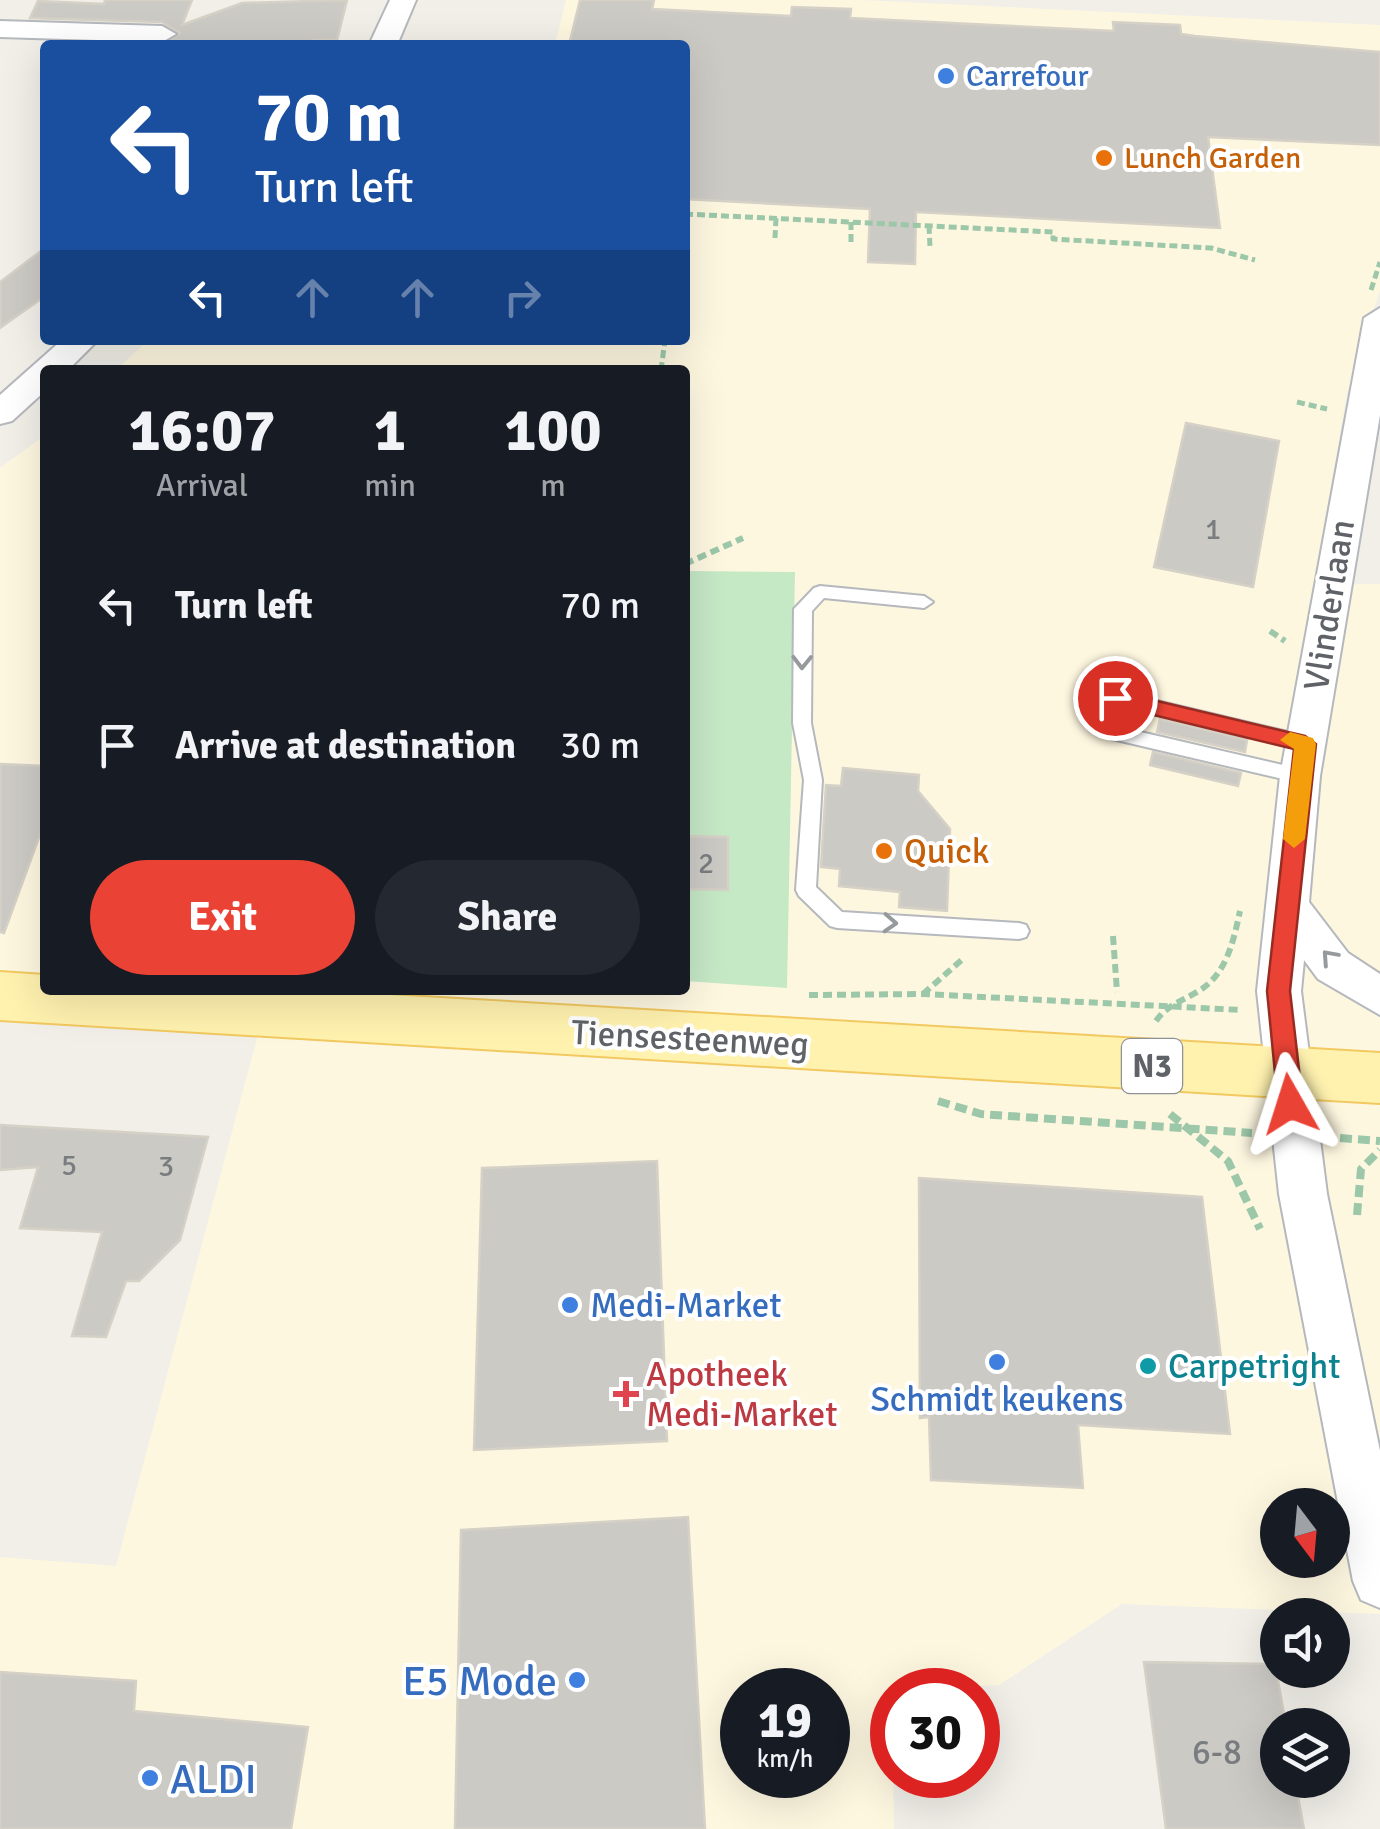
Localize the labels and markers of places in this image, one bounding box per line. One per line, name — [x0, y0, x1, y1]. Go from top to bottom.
place label: Carrefour — [966, 58, 1088, 95]
marker: Carrefour — [935, 65, 957, 87]
place label: Lunch Garden — [1124, 140, 1301, 177]
marker: Lunch Garden — [1093, 147, 1115, 169]
pin — [1073, 656, 1158, 741]
place label: Quick — [904, 830, 989, 873]
marker: Quick — [873, 840, 895, 862]
place label: Medi-Market — [590, 1284, 781, 1327]
marker: Medi-Market — [559, 1294, 581, 1316]
place label: Carpetright — [1168, 1345, 1341, 1388]
marker: Schmidt keukens — [986, 1351, 1008, 1373]
place label: Apotheek Medi-Market — [646, 1353, 837, 1436]
marker: Carpetright — [1137, 1355, 1159, 1377]
place label: Schmidt keukens — [870, 1378, 1124, 1421]
marker: Apotheek Medi-Market — [615, 1383, 637, 1405]
place label: E5 Mode — [402, 1656, 557, 1707]
marker: E5 Mode — [566, 1669, 588, 1691]
place label: ALDI — [170, 1754, 257, 1805]
marker: ALDI — [139, 1767, 161, 1789]

